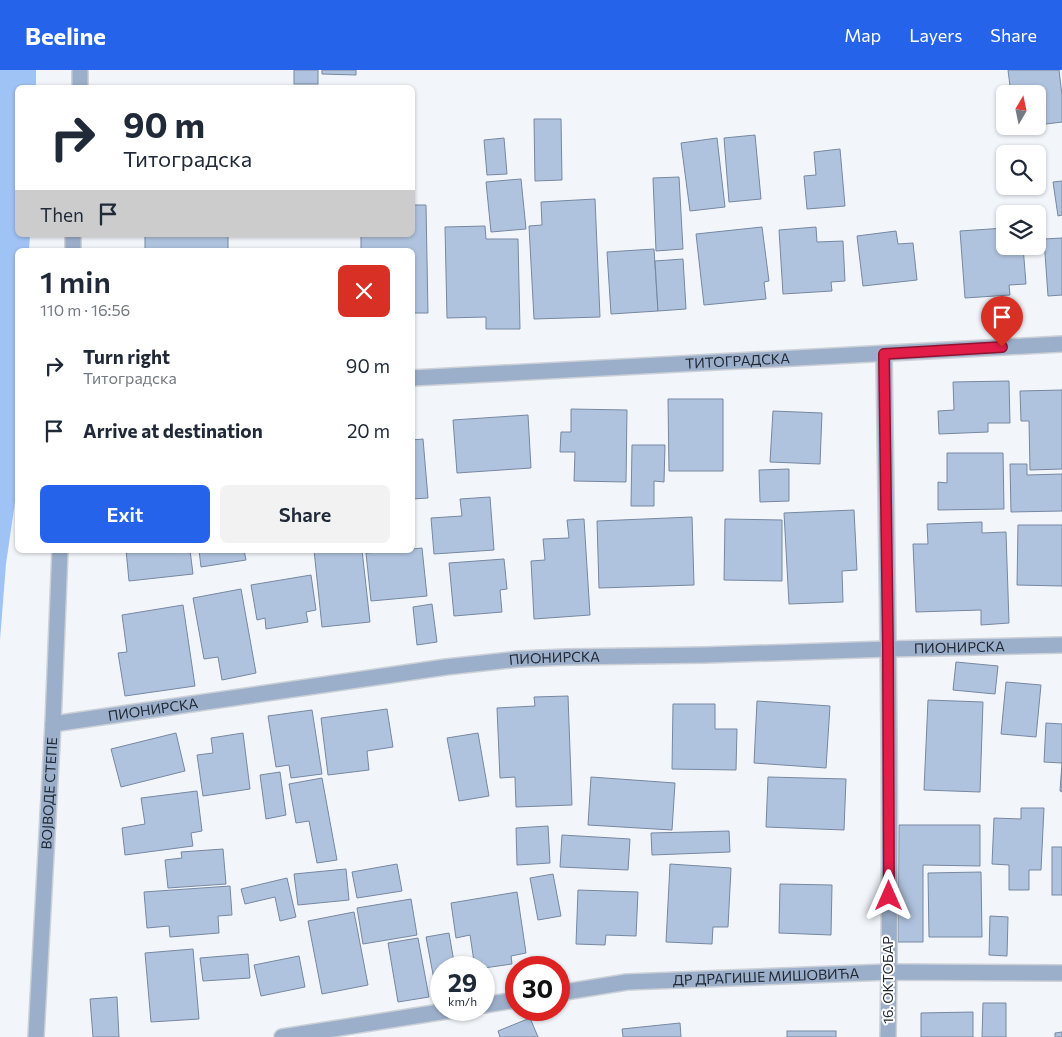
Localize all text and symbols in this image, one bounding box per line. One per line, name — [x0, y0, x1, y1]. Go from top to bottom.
text: Beeline — [25, 21, 106, 50]
text: Map — [844, 24, 881, 46]
text: Layers — [909, 24, 962, 46]
text: Share — [990, 24, 1037, 46]
north arrow — [996, 85, 1046, 135]
map controls — [996, 85, 1046, 255]
text: 90 m — [123, 102, 205, 145]
icon: right — [40, 105, 105, 170]
text: Титоградска — [123, 145, 252, 172]
button: search — [996, 145, 1046, 195]
icon: arrive — [94, 200, 122, 228]
text: Then — [40, 203, 84, 226]
button: layers — [996, 205, 1046, 255]
text: 1 min — [40, 262, 111, 299]
button: close — [338, 265, 390, 317]
pin — [981, 296, 1023, 347]
text: 110 m · 16:56 — [40, 300, 130, 319]
icon: arrive — [988, 303, 1016, 331]
text: Turn right — [83, 345, 170, 368]
street label: ТИТОГРАДСКА — [685, 349, 791, 372]
icon: right — [40, 352, 68, 380]
text: 90 m — [346, 354, 390, 377]
text: Титоградска — [83, 368, 177, 387]
icon: arrive — [40, 417, 68, 445]
text: Arrive at destination — [83, 419, 263, 442]
text: 20 m — [347, 419, 390, 442]
button: Exit — [40, 485, 210, 543]
button: Share — [220, 485, 390, 543]
street label: ПИОНИРСКА — [914, 637, 1005, 656]
street label: ПИОНИРСКА — [508, 648, 600, 668]
street label: ПИОНИРСКА — [107, 694, 199, 724]
street label: ВОЈВОДЕ СТЕПЕ — [37, 737, 60, 850]
position arrow — [862, 869, 914, 921]
street label: 16. ОКТОБАР — [879, 936, 896, 1024]
speed limit sign: 30 — [505, 956, 570, 1021]
street label: ДР ДРАГИШЕ МИШОВИЋА — [672, 964, 860, 988]
text: 29 — [448, 967, 477, 997]
text: km/h — [448, 994, 477, 1008]

